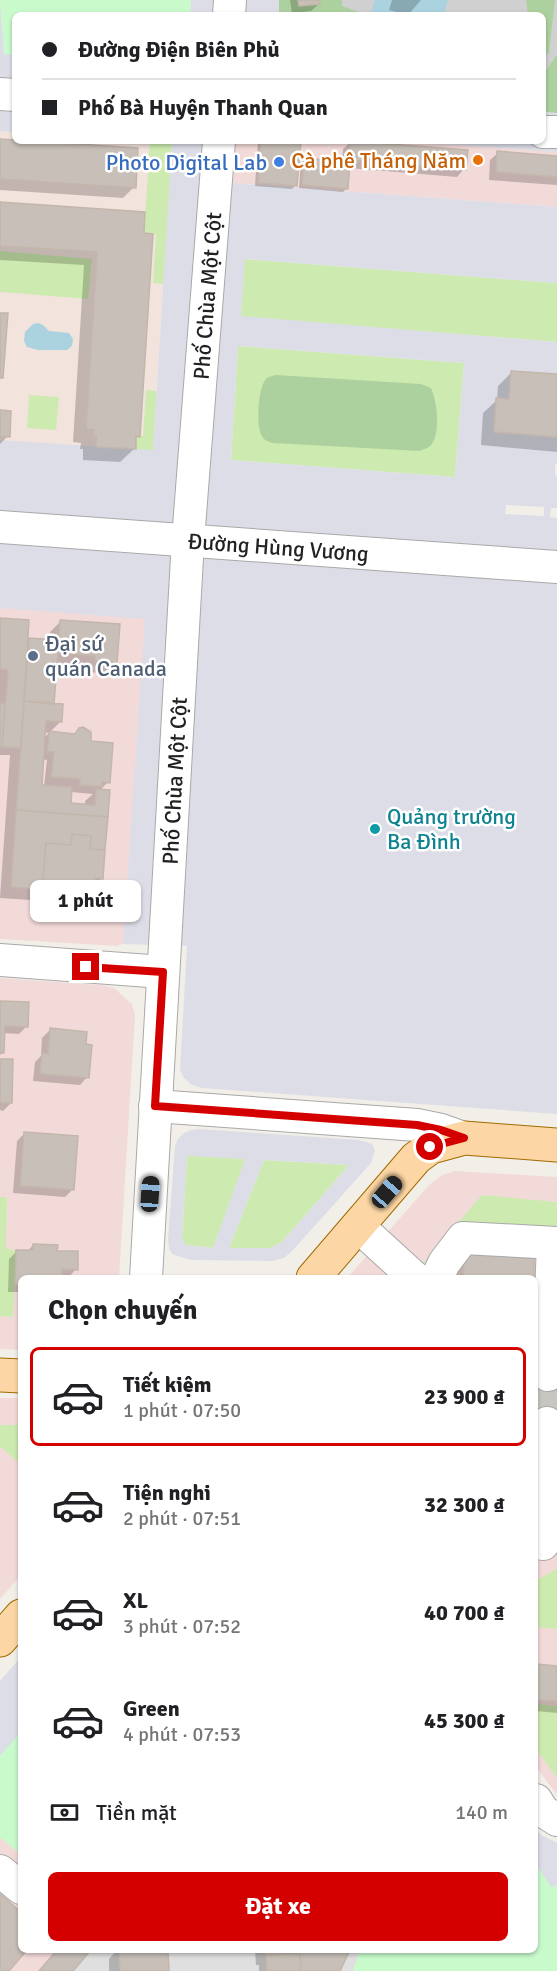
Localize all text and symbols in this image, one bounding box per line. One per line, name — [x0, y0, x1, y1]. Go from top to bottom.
text: Đường Điện Biên Phủ — [78, 36, 280, 63]
text: Phố Bà Huyện Thanh Quan — [78, 94, 328, 121]
place label: Cà phê Tháng Năm — [291, 147, 466, 174]
place label: Photo Digital Lab — [106, 149, 267, 176]
marker: Cà phê Tháng Năm — [471, 153, 485, 167]
marker: Photo Digital Lab — [272, 155, 286, 169]
street label: Phố Chùa Một Cột — [187, 211, 227, 381]
street label: Đường Hùng Vương — [187, 527, 370, 567]
place label: Đại sứ quán Canada — [45, 630, 167, 682]
marker: Đại sứ quán Canada — [26, 649, 40, 663]
street label: Phố Chùa Một Cột — [156, 696, 193, 865]
place label: Quảng trường Ba Đình — [387, 803, 516, 855]
marker: Quảng trường Ba Đình — [368, 822, 382, 836]
callout: 1 phút — [31, 880, 142, 922]
text: 1 phút — [58, 888, 113, 913]
route end — [72, 953, 99, 980]
route start — [416, 1133, 443, 1160]
car — [368, 1173, 406, 1211]
car — [140, 1175, 160, 1213]
text: Chọn chuyến — [48, 1294, 197, 1327]
icon: car — [51, 1370, 105, 1424]
text: Tiết kiệm — [123, 1371, 211, 1398]
text: 23 900 ₫ — [424, 1383, 505, 1410]
text: 1 phút · 07:50 — [123, 1398, 241, 1423]
icon: car — [51, 1478, 105, 1532]
text: Tiện nghi — [123, 1479, 211, 1506]
text: 32 300 ₫ — [424, 1491, 505, 1518]
text: 2 phút · 07:51 — [123, 1506, 241, 1531]
icon: car — [51, 1586, 105, 1640]
text: XL — [123, 1587, 148, 1614]
text: 40 700 ₫ — [424, 1599, 505, 1626]
text: 3 phút · 07:52 — [123, 1614, 241, 1639]
icon: car — [51, 1694, 105, 1748]
text: Green — [123, 1695, 180, 1722]
text: 45 300 ₫ — [424, 1707, 505, 1734]
text: 4 phút · 07:53 — [123, 1722, 241, 1747]
icon: cash — [48, 1796, 81, 1829]
text: Tiền mặt — [96, 1799, 177, 1826]
text: 140 m — [455, 1800, 508, 1825]
button: Đặt xe — [48, 1872, 508, 1941]

